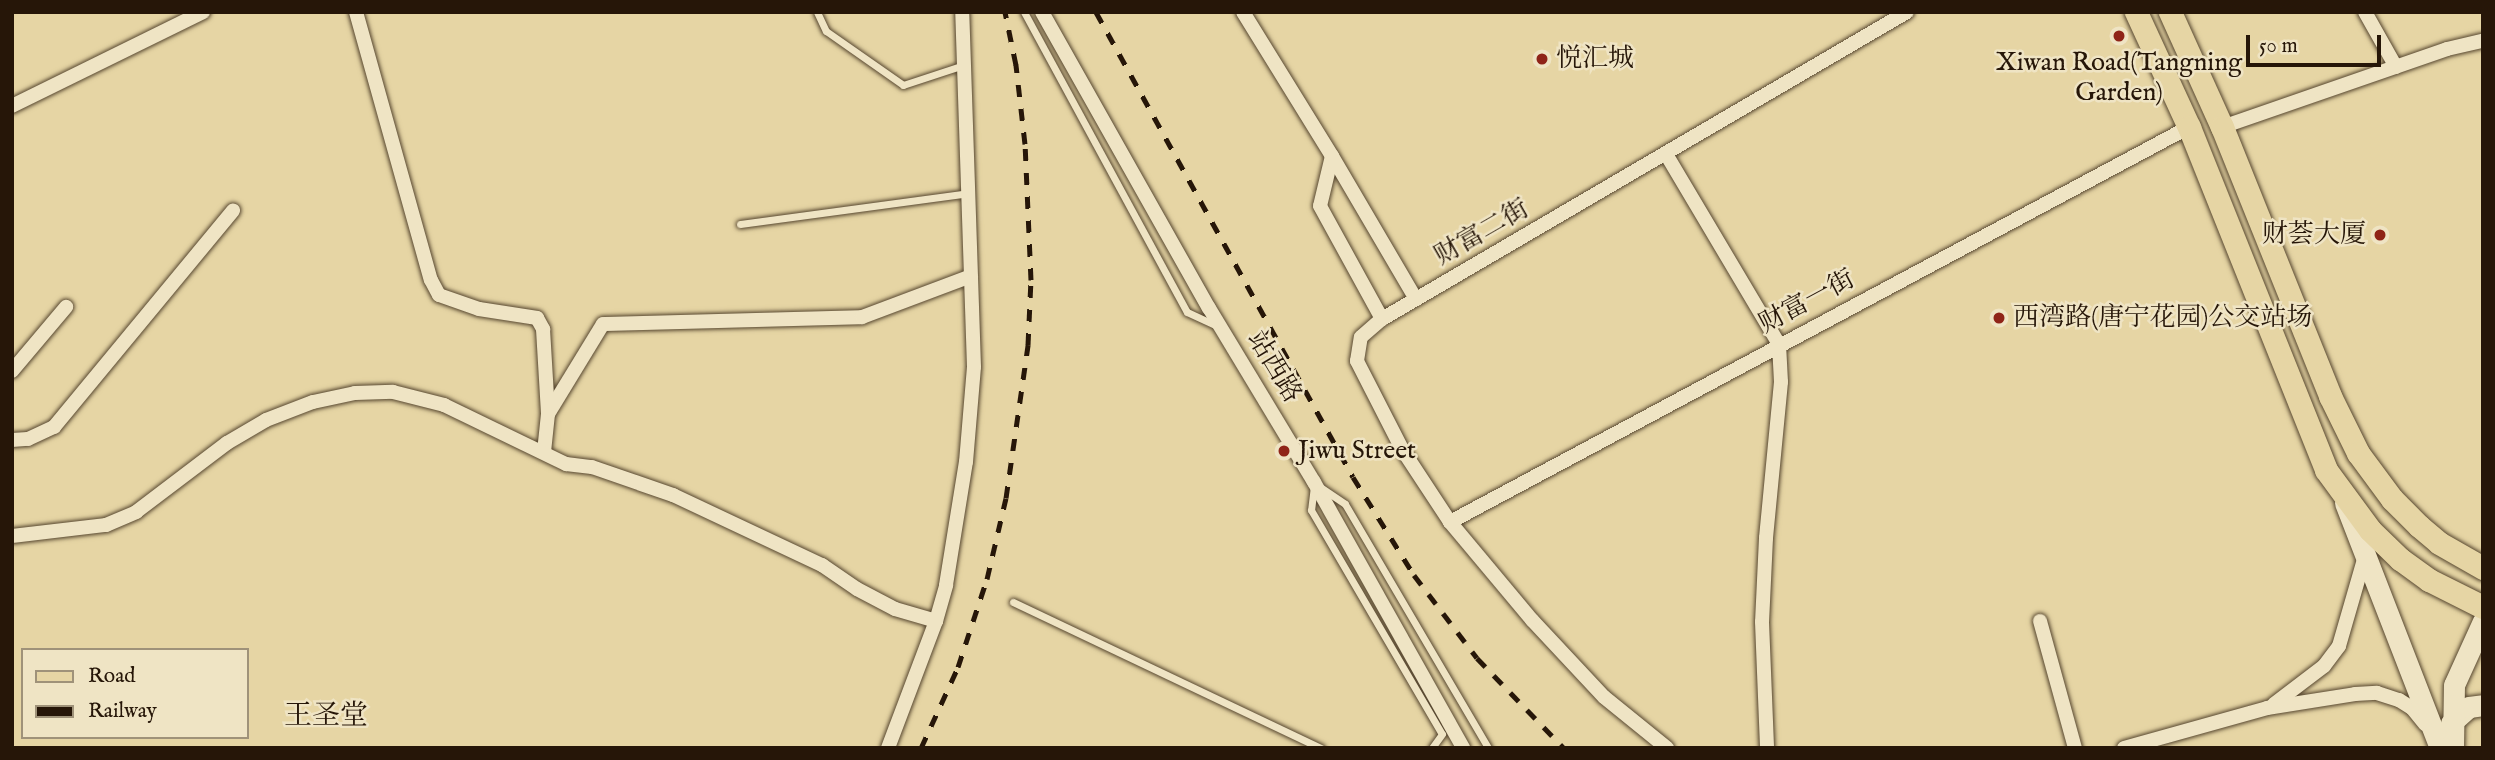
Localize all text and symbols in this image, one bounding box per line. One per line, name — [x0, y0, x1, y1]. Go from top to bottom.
scale bar — [2250, 21, 2385, 65]
marker: Xiwan Road(Tangning Garden) — [2111, 28, 2127, 44]
text: 50 m — [2259, 33, 2298, 60]
place label: 悦汇城 — [1556, 43, 1634, 75]
place label: Xiwan Road(Tangning Garden) — [1996, 47, 2242, 108]
marker: 悦汇城 — [1534, 51, 1550, 67]
street label: 财富二街 — [1429, 193, 1535, 273]
place label: 财荟大厦 — [2262, 219, 2366, 251]
marker: 财荟大厦 — [2372, 227, 2388, 243]
street label: 财富一街 — [1754, 264, 1860, 340]
place label: 西湾路(唐宁花园)公交站场 — [2013, 302, 2312, 334]
marker: 西湾路(唐宁花园)公交站场 — [1991, 310, 2007, 326]
street label: 站西路 — [1241, 326, 1307, 408]
place label: Jiwu Street — [1298, 435, 1416, 467]
marker: Jiwu Street — [1276, 443, 1292, 459]
legend — [21, 648, 248, 739]
text: Road — [88, 663, 135, 690]
text: Railway — [88, 698, 157, 725]
district label: 王圣堂 — [284, 700, 368, 734]

